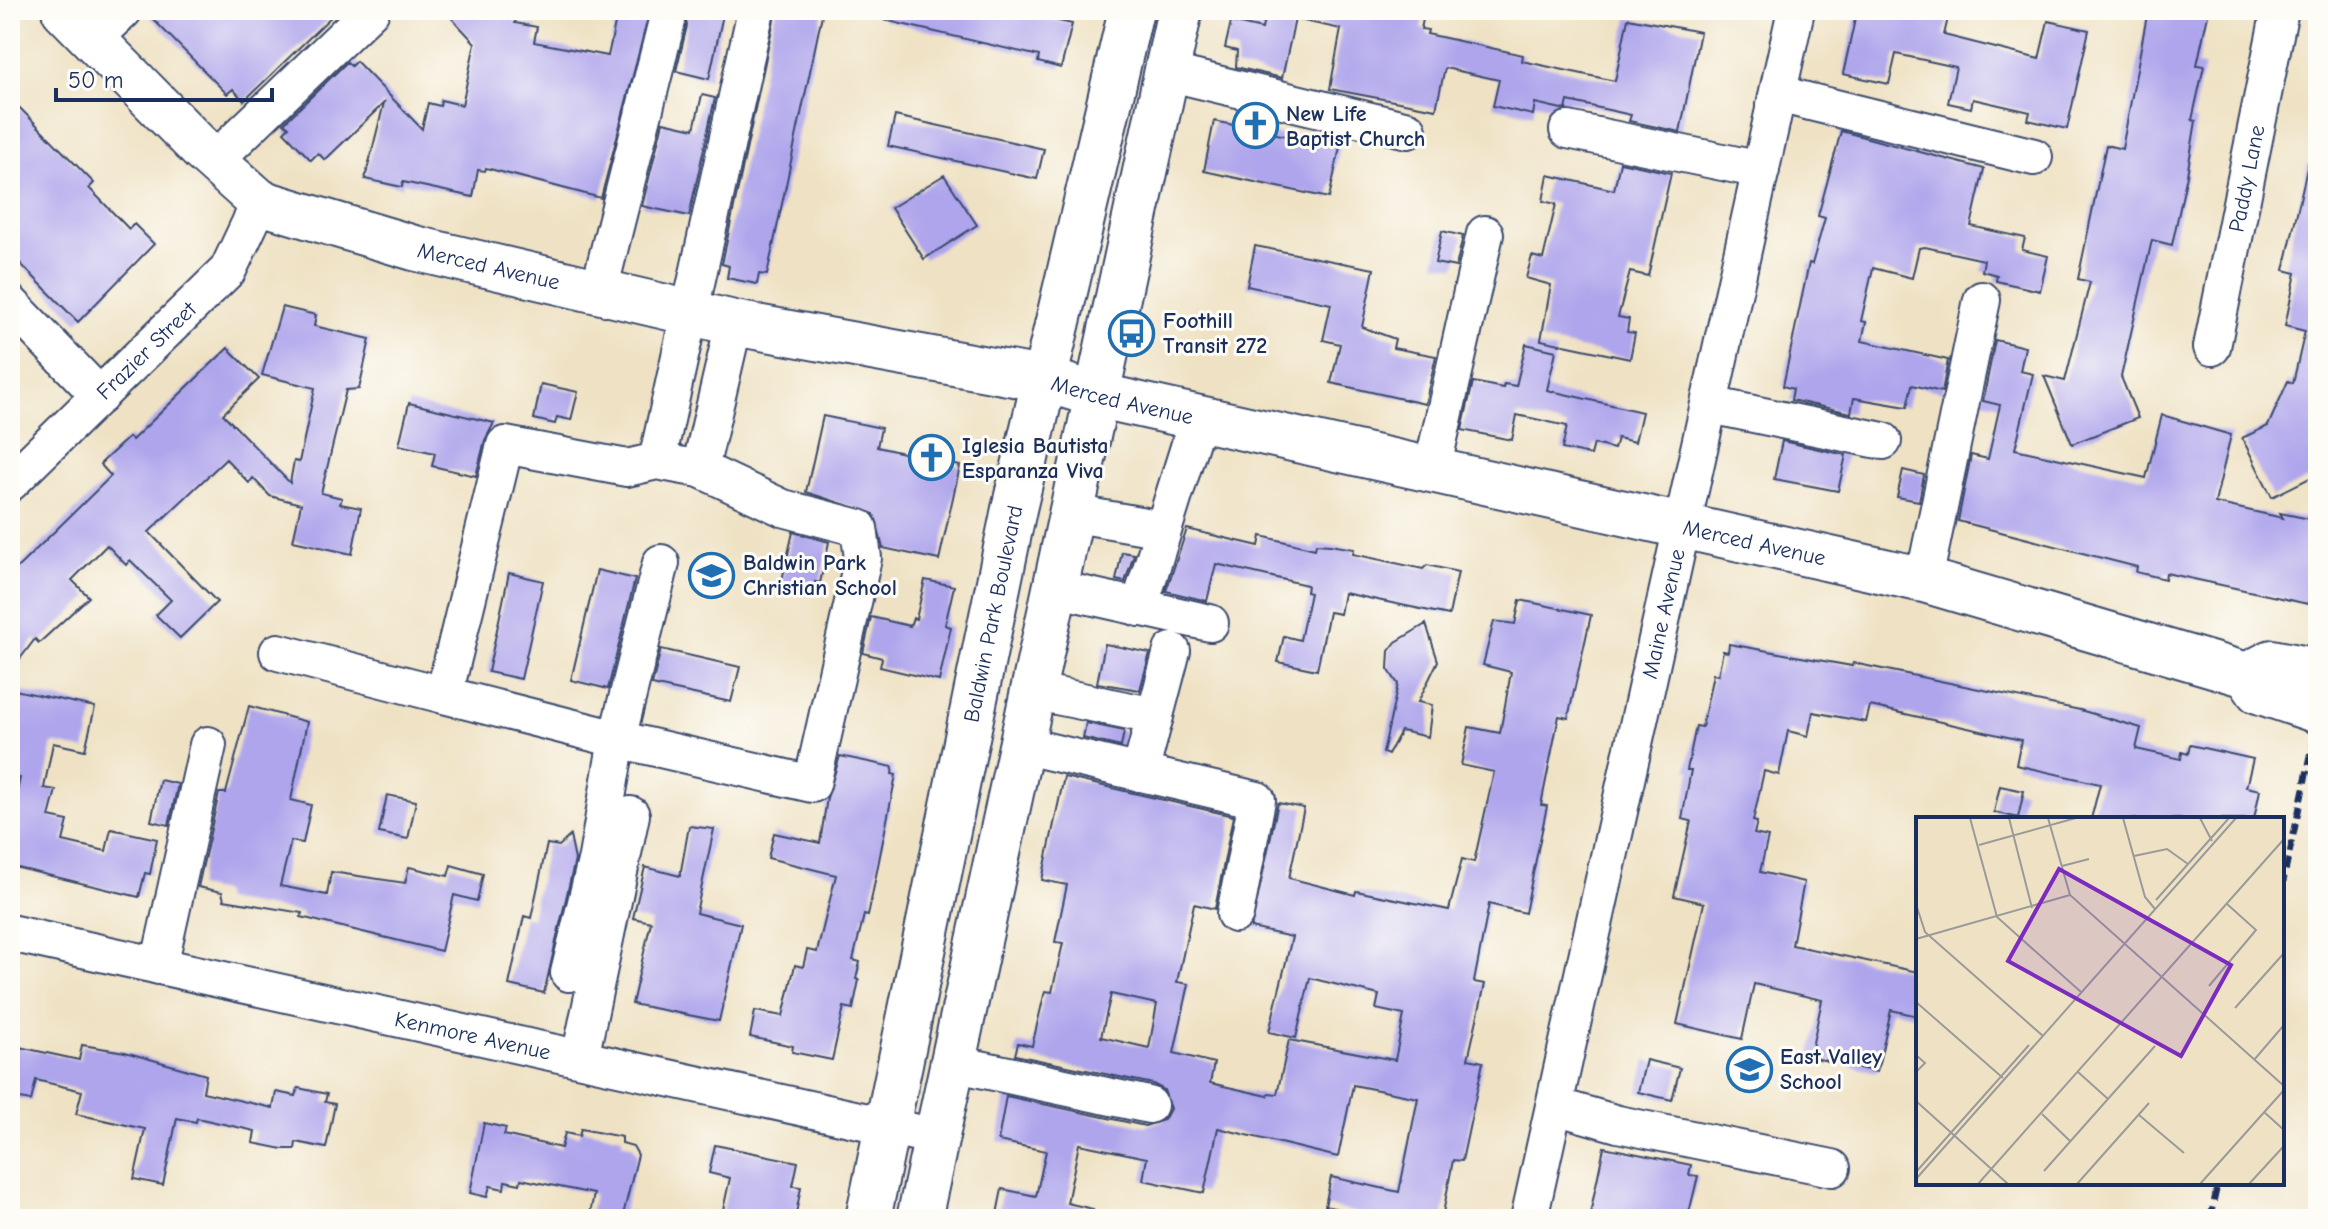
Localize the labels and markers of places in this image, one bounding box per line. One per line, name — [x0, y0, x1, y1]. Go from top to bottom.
place label: New Life Baptist Church — [1286, 101, 1425, 152]
church icon: New Life Baptist Church — [1231, 102, 1279, 150]
place label: Foothill Transit 272 — [1163, 308, 1267, 359]
bus stop icon: Foothill Transit 272 — [1108, 309, 1156, 357]
place label: Iglesia Bautista Esparanza Viva — [962, 433, 1108, 484]
church icon: Iglesia Bautista Esparanza Viva — [907, 434, 955, 482]
place label: Baldwin Park Christian School — [743, 550, 897, 601]
school or university icon: Baldwin Park Christian School — [688, 551, 736, 599]
place label: East Valley School — [1780, 1044, 1883, 1095]
school or university icon: East Valley School — [1725, 1045, 1773, 1093]

